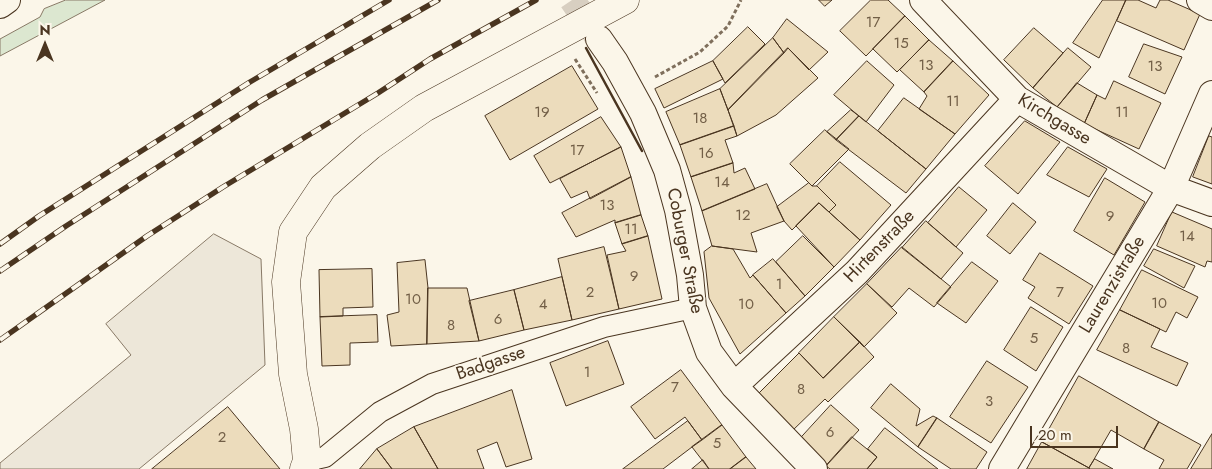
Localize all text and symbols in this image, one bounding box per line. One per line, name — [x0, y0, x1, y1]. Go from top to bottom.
house number: 17 — [866, 14, 880, 32]
north arrow — [20, 20, 70, 70]
text: N — [39, 20, 51, 40]
house number: 15 — [893, 35, 909, 53]
house number: 13 — [919, 57, 933, 75]
house number: 13 — [1148, 58, 1162, 76]
street label: Kirchgasse — [1014, 90, 1094, 150]
house number: 11 — [946, 93, 960, 111]
house number: 19 — [534, 104, 550, 122]
house number: 11 — [1115, 104, 1129, 122]
house number: 18 — [693, 110, 707, 128]
house number: 17 — [570, 142, 584, 160]
house number: 16 — [698, 145, 714, 163]
house number: 14 — [714, 174, 730, 192]
street label: Coburger Straße — [661, 186, 707, 316]
house number: 13 — [600, 197, 614, 215]
street label: Hirtenstraße — [840, 206, 920, 288]
house number: 12 — [735, 207, 751, 225]
house number: 9 — [1106, 208, 1114, 226]
house number: 11 — [624, 221, 638, 239]
house number: 14 — [1179, 228, 1195, 246]
street label: Laurenzistraße — [1076, 232, 1150, 338]
house number: 9 — [630, 268, 638, 286]
house number: 1 — [776, 276, 782, 294]
house number: 2 — [586, 284, 594, 302]
house number: 7 — [1056, 284, 1064, 302]
house number: 10 — [405, 291, 421, 309]
house number: 10 — [1151, 295, 1167, 313]
house number: 4 — [539, 296, 547, 314]
house number: 10 — [738, 296, 754, 314]
house number: 6 — [494, 311, 502, 329]
house number: 8 — [447, 317, 455, 335]
house number: 5 — [1030, 330, 1038, 348]
house number: 8 — [1122, 340, 1130, 358]
street label: Badgasse — [454, 342, 528, 386]
house number: 1 — [584, 364, 590, 382]
house number: 7 — [671, 379, 679, 397]
house number: 8 — [797, 381, 805, 399]
house number: 3 — [985, 393, 993, 411]
scale bar — [1032, 416, 1120, 448]
house number: 6 — [826, 424, 834, 442]
text: 20 m — [1038, 424, 1072, 446]
house number: 2 — [218, 429, 226, 447]
house number: 5 — [713, 435, 721, 453]

